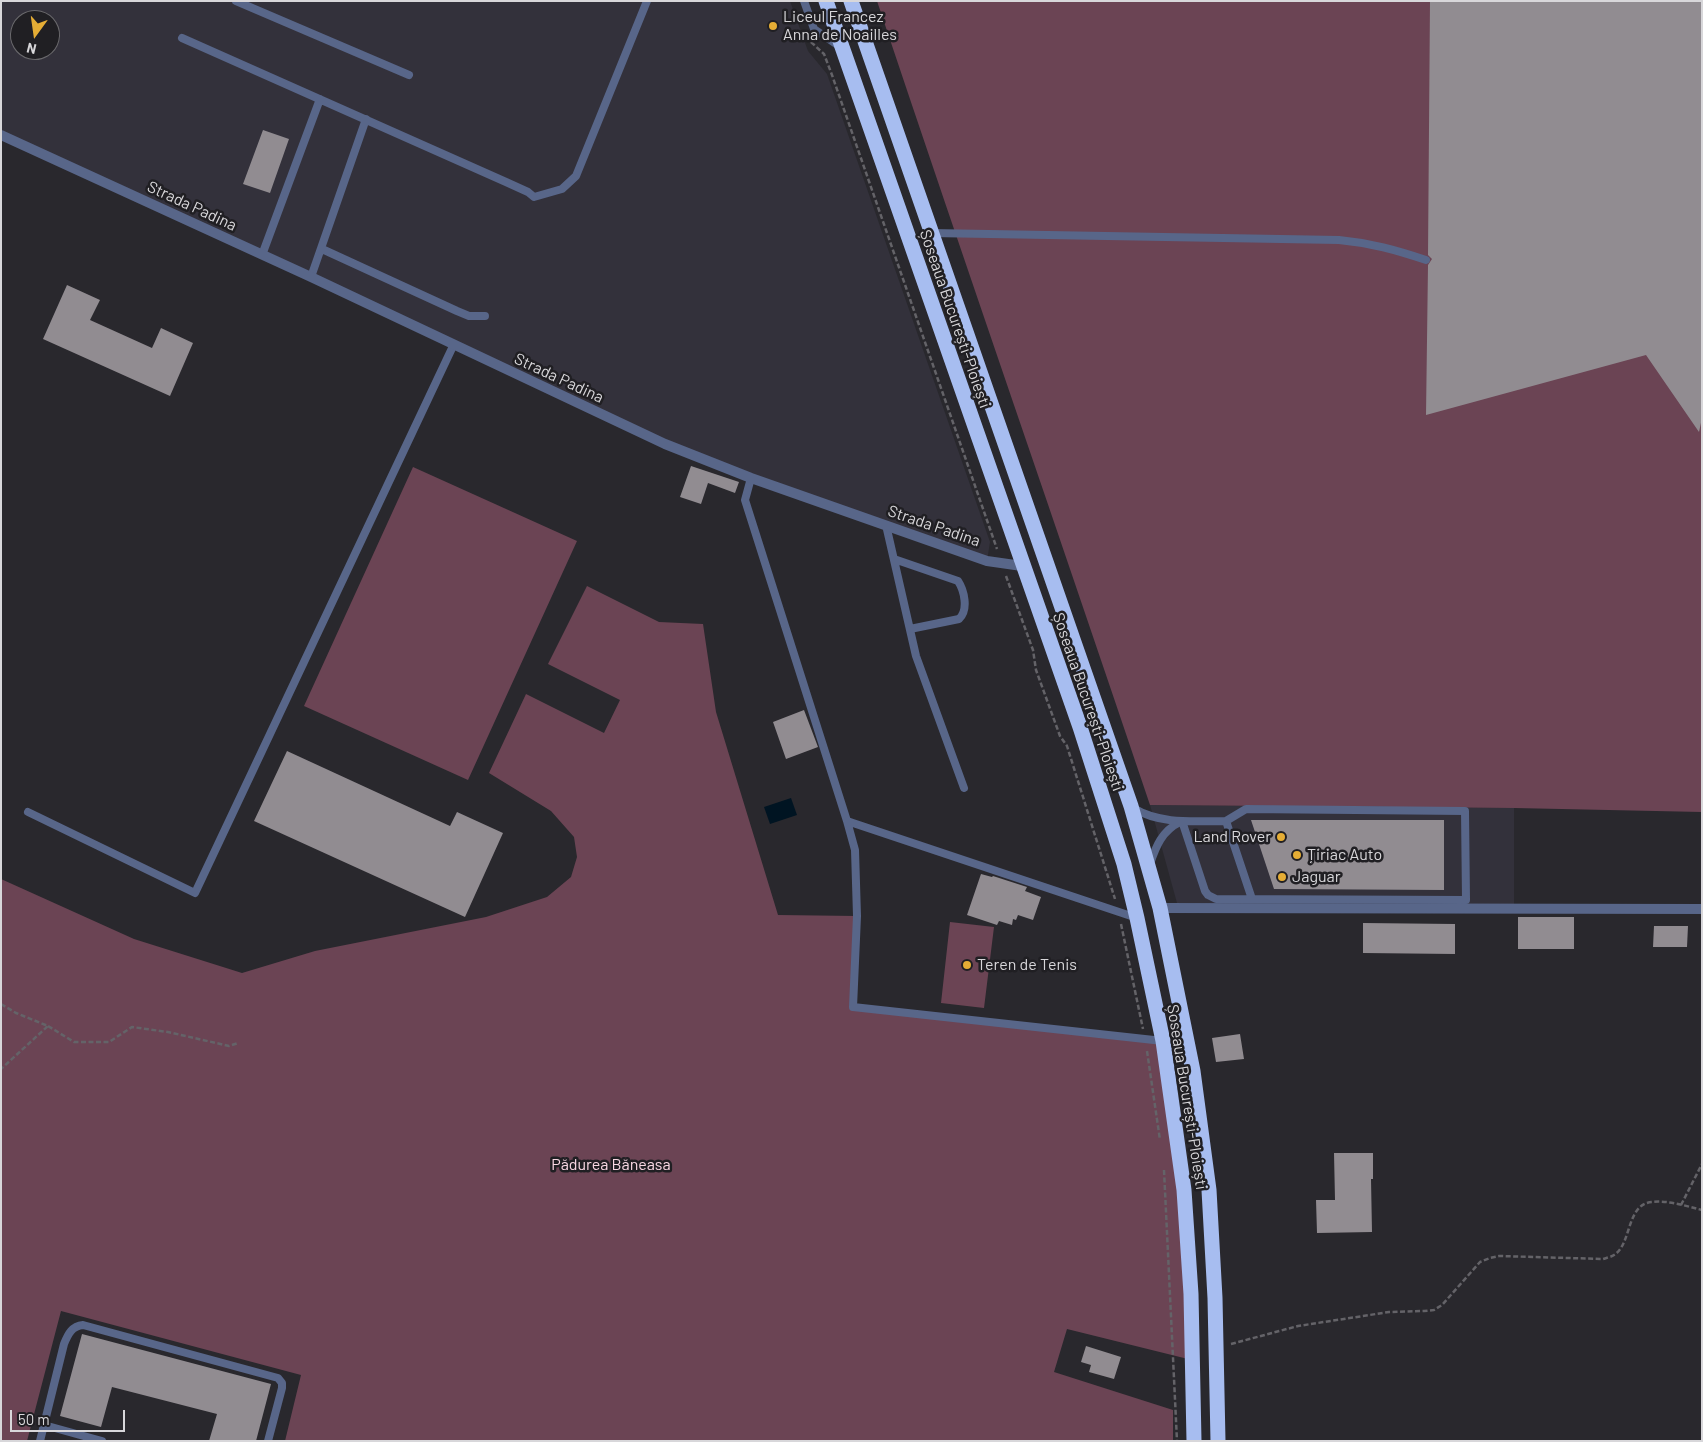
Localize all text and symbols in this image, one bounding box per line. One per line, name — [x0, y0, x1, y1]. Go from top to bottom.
place label: Liceul Francez Anna de Noailles — [783, 7, 897, 45]
north arrow — [10, 10, 60, 60]
marker: Liceul Francez Anna de Noailles — [767, 20, 779, 32]
text: N — [25, 40, 38, 58]
street label: Strada Padina — [144, 177, 240, 235]
street label: Șoseaua București-Ploiești — [915, 227, 995, 411]
street label: Strada Padina — [511, 349, 607, 407]
street label: Strada Padina — [885, 501, 983, 551]
street label: Șoseaua București-Ploiești — [1048, 610, 1128, 794]
place label: Land Rover — [1193, 827, 1271, 847]
marker: Land Rover — [1275, 831, 1287, 843]
place label: Țiriac Auto — [1307, 845, 1382, 865]
marker: Țiriac Auto — [1291, 849, 1303, 861]
place label: Jaguar — [1292, 867, 1341, 887]
marker: Jaguar — [1276, 871, 1288, 883]
place label: Teren de Tenis — [977, 955, 1077, 975]
marker: Teren de Tenis — [961, 959, 973, 971]
street label: Șoseaua București-Ploiești — [1163, 1003, 1211, 1191]
park label: Pădurea Băneasa — [551, 1155, 671, 1175]
scale bar — [12, 1400, 128, 1432]
text: 50 m — [18, 1410, 50, 1428]

